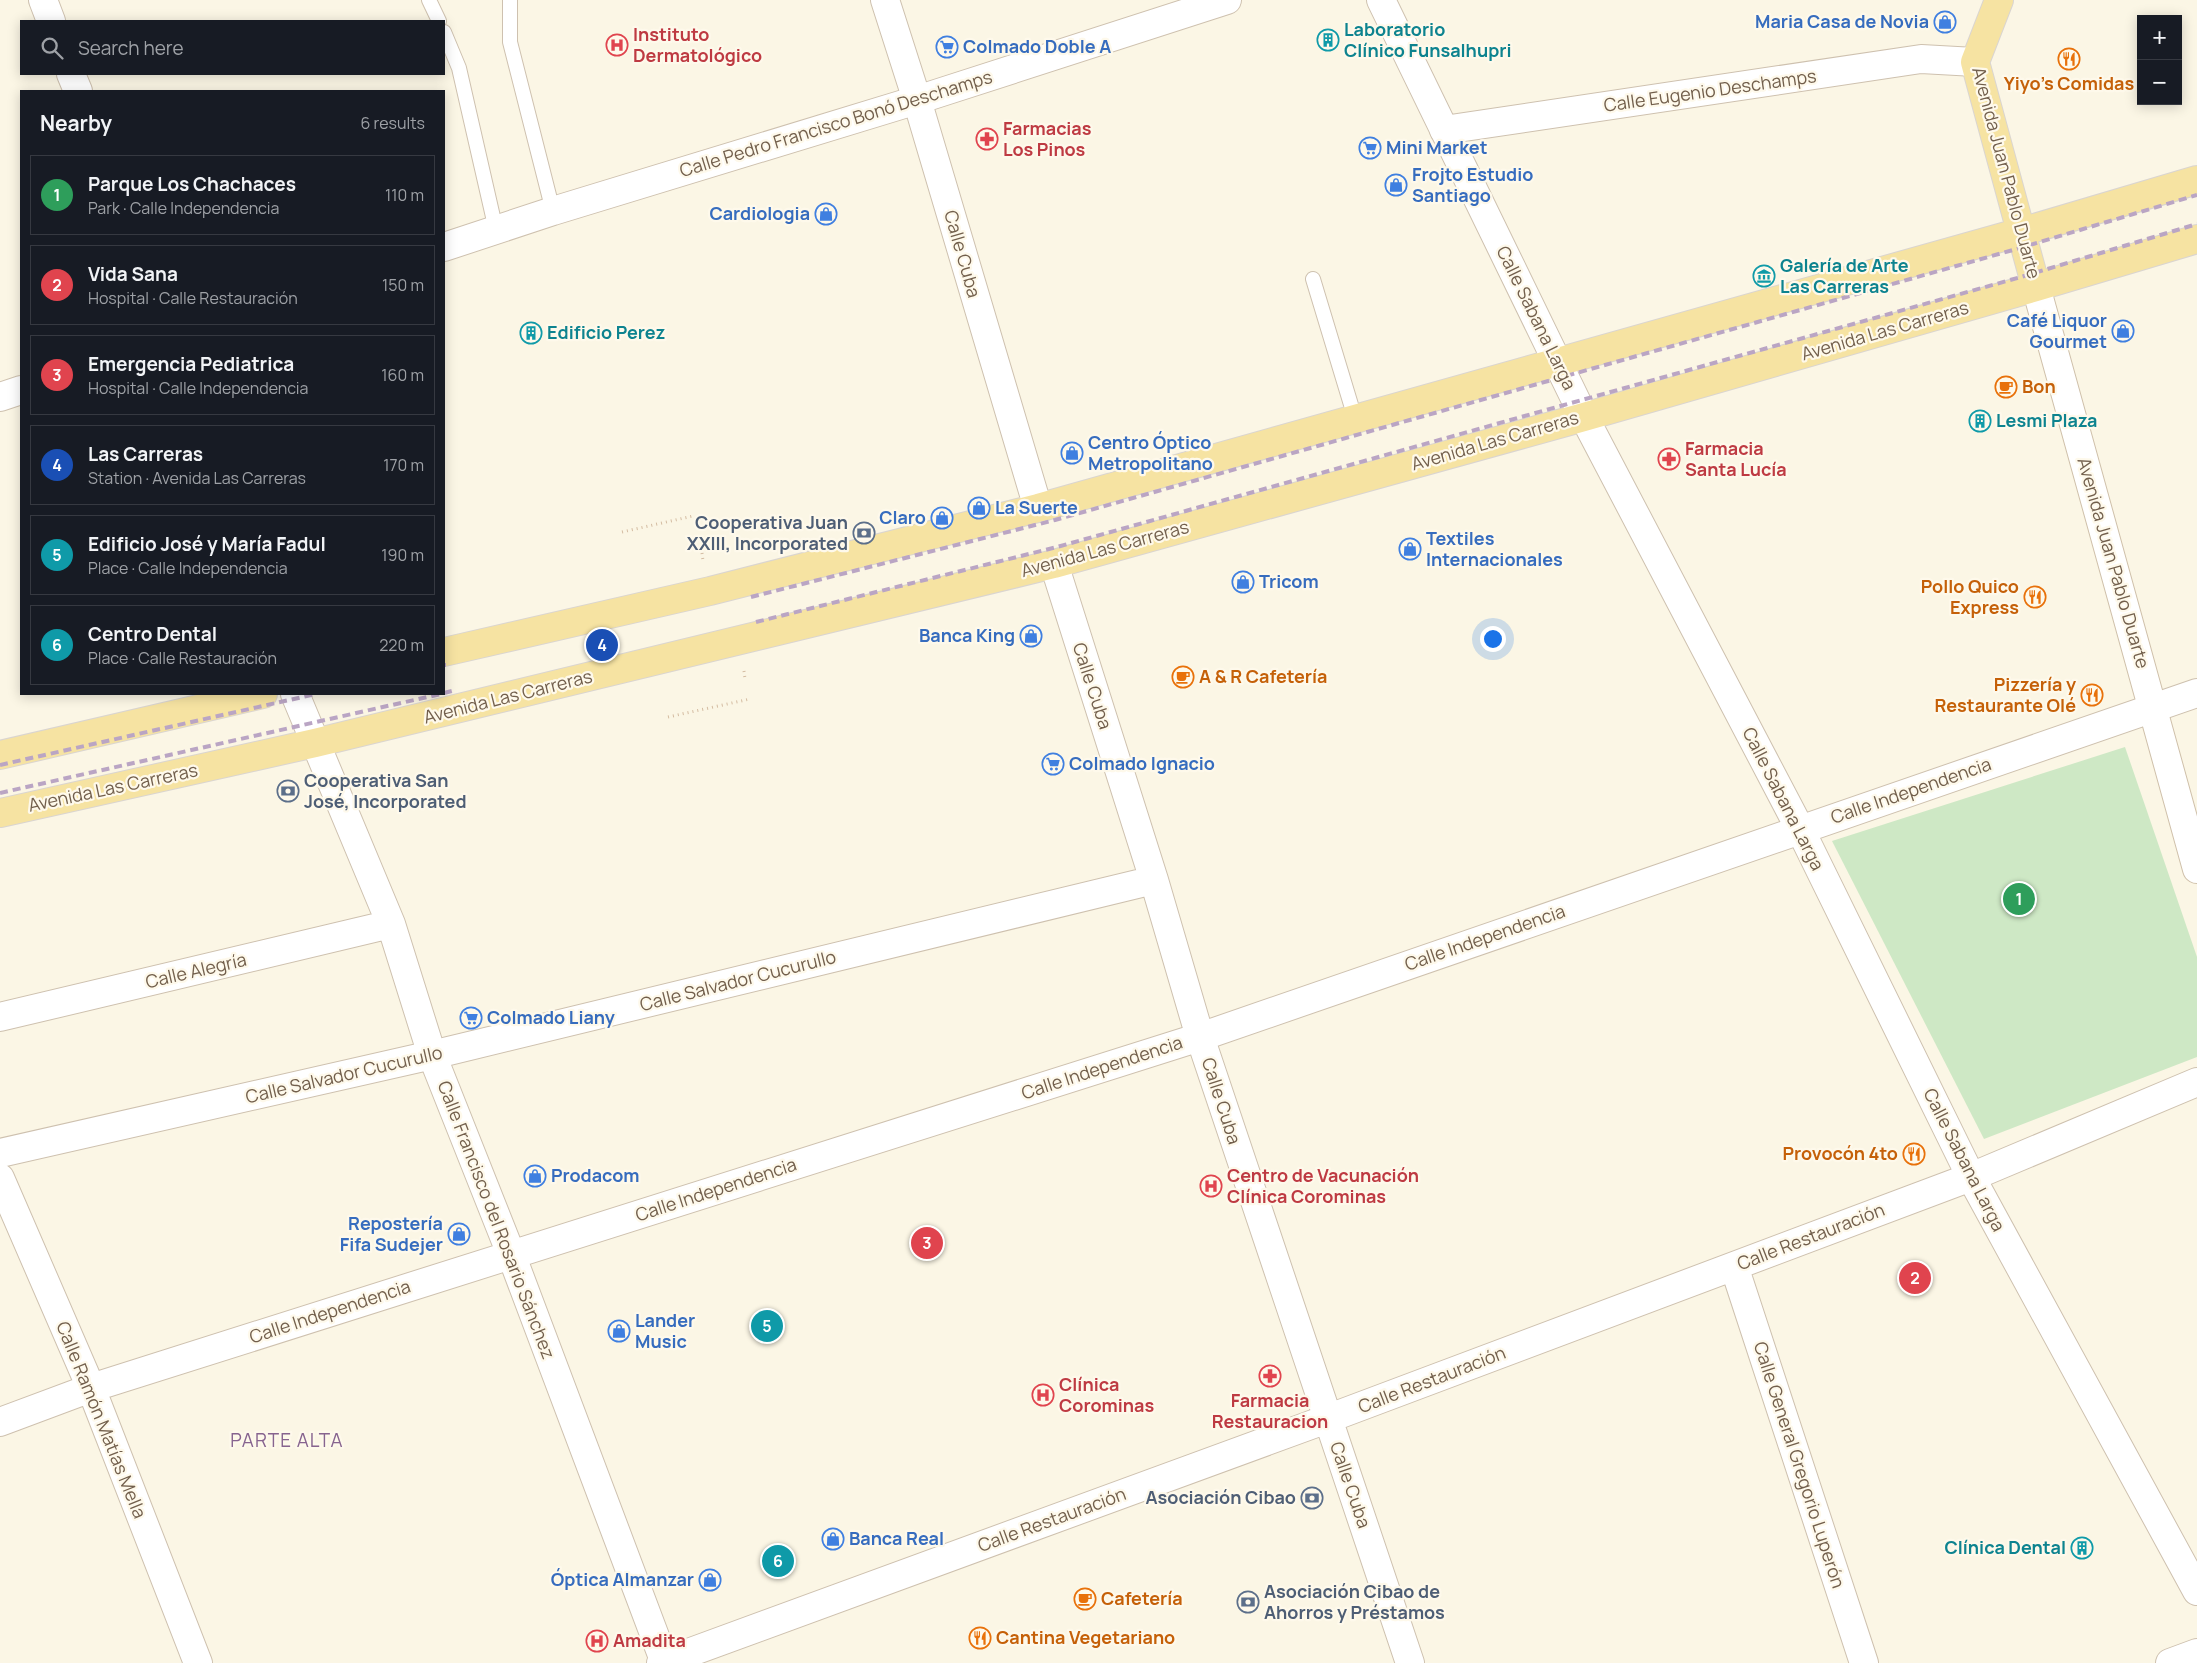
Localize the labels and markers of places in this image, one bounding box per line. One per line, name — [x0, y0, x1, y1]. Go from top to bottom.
place label: Maria Casa de Novia — [1755, 9, 1929, 33]
shop icon: Maria Casa de Novia — [1933, 10, 1957, 34]
place label: Laboratorio Clínico Funsalhupri — [1344, 17, 1511, 62]
place label: Instituto Dermatológico — [633, 22, 762, 67]
building icon: Laboratorio Clínico Funsalhupri — [1316, 28, 1340, 52]
hospital icon: Instituto Dermatológico — [605, 33, 629, 57]
place label: Colmado Doble A — [963, 34, 1111, 58]
supermarket icon: Colmado Doble A — [935, 35, 959, 59]
restaurant icon: Yiyo's Comidas — [2057, 47, 2081, 71]
place label: Yiyo's Comidas — [2004, 71, 2134, 95]
place label: Farmacias Los Pinos — [1003, 116, 1092, 161]
pharmacy icon: Farmacias Los Pinos — [975, 127, 999, 151]
place label: Mini Market — [1386, 135, 1487, 159]
supermarket icon: Mini Market — [1358, 136, 1382, 160]
place label: Frojto Estudio Santiago — [1412, 162, 1533, 207]
shop icon: Frojto Estudio Santiago — [1384, 173, 1408, 197]
place label: Cardiologia — [709, 201, 810, 225]
shop icon: Cardiologia — [814, 202, 838, 226]
place label: Galería de Arte Las Carreras — [1780, 253, 1909, 298]
museum icon: Galería de Arte Las Carreras — [1752, 264, 1776, 288]
place label: Café Liquor Gourmet — [2007, 308, 2107, 353]
shop icon: Café Liquor Gourmet — [2111, 319, 2135, 343]
place label: Edificio Perez — [547, 320, 665, 344]
building icon: Edificio Perez — [519, 321, 543, 345]
place label: Bon — [2022, 374, 2056, 398]
cafe icon: Bon — [1994, 375, 2018, 399]
place label: Lesmi Plaza — [1996, 408, 2097, 432]
building icon: Lesmi Plaza — [1968, 409, 1992, 433]
place label: Centro Óptico Metropolitano — [1088, 430, 1213, 475]
place label: Farmacia Santa Lucía — [1685, 436, 1787, 481]
shop icon: Centro Óptico Metropolitano — [1060, 441, 1084, 465]
pharmacy icon: Farmacia Santa Lucía — [1657, 447, 1681, 471]
place label: La Suerte — [995, 495, 1078, 519]
shop icon: La Suerte — [967, 496, 991, 520]
place label: Claro — [879, 505, 926, 529]
shop icon: Claro — [930, 506, 954, 530]
place label: Cooperativa Juan XXIII, Incorporated — [687, 510, 848, 555]
bank icon: Cooperativa Juan XXIII, Incorporated — [852, 521, 876, 545]
place label: Textiles Internacionales — [1426, 526, 1563, 571]
shop icon: Textiles Internacionales — [1398, 537, 1422, 561]
place label: Tricom — [1259, 569, 1319, 593]
shop icon: Tricom — [1231, 570, 1255, 594]
place label: Pollo Quico Express — [1921, 574, 2019, 619]
restaurant icon: Pollo Quico Express — [2023, 585, 2047, 609]
place label: Banca King — [919, 623, 1015, 647]
shop icon: Banca King — [1019, 624, 1043, 648]
pin: 4 — [586, 626, 618, 664]
place label: A & R Cafetería — [1199, 664, 1327, 688]
cafe icon: A & R Cafetería — [1171, 665, 1195, 689]
place label: Pizzería y Restaurante Olé — [1934, 672, 2076, 717]
restaurant icon: Pizzería y Restaurante Olé — [2080, 683, 2104, 707]
place label: Colmado Ignacio — [1069, 751, 1215, 775]
supermarket icon: Colmado Ignacio — [1041, 752, 1065, 776]
place label: Cooperativa San José, Incorporated — [304, 768, 467, 813]
bank icon: Cooperativa San José, Incorporated — [276, 779, 300, 803]
pin: 1 — [2003, 880, 2035, 918]
place label: Colmado Liany — [487, 1005, 615, 1029]
supermarket icon: Colmado Liany — [459, 1006, 483, 1030]
place label: Provocón 4to — [1783, 1141, 1898, 1165]
restaurant icon: Provocón 4to — [1902, 1142, 1926, 1166]
place label: Prodacom — [551, 1163, 640, 1187]
place label: Centro de Vacunación Clínica Corominas — [1227, 1163, 1419, 1208]
shop icon: Prodacom — [523, 1164, 547, 1188]
hospital icon: Centro de Vacunación Clínica Corominas — [1199, 1174, 1223, 1198]
place label: Repostería Fifa Sudejer — [340, 1211, 443, 1256]
shop icon: Repostería Fifa Sudejer — [447, 1222, 471, 1246]
pin: 3 — [911, 1224, 943, 1262]
pin: 2 — [1899, 1259, 1931, 1297]
pin: 5 — [751, 1307, 783, 1345]
place label: Lander Music — [635, 1308, 695, 1353]
shop icon: Lander Music — [607, 1319, 631, 1343]
pharmacy icon: Farmacia Restauracion — [1258, 1364, 1282, 1388]
place label: Clínica Corominas — [1059, 1372, 1154, 1417]
hospital icon: Clínica Corominas — [1031, 1383, 1055, 1407]
place label: Farmacia Restauracion — [1212, 1388, 1328, 1433]
place label: Asociación Cibao — [1146, 1485, 1296, 1509]
bank icon: Asociación Cibao — [1300, 1486, 1324, 1510]
place label: Banca Real — [849, 1526, 944, 1550]
shop icon: Banca Real — [821, 1527, 845, 1551]
place label: Clínica Dental — [1944, 1535, 2066, 1559]
building icon: Clínica Dental — [2070, 1536, 2094, 1560]
pin: 6 — [762, 1542, 794, 1580]
place label: Óptica Almanzar — [551, 1567, 694, 1591]
shop icon: Óptica Almanzar — [698, 1568, 722, 1592]
place label: Asociación Cibao de Ahorros y Préstamos — [1264, 1579, 1445, 1624]
place label: Cafetería — [1101, 1586, 1183, 1610]
cafe icon: Cafetería — [1073, 1587, 1097, 1611]
bank icon: Asociación Cibao de Ahorros y Préstamos — [1236, 1590, 1260, 1614]
place label: Cantina Vegetariano — [996, 1625, 1175, 1649]
restaurant icon: Cantina Vegetariano — [968, 1626, 992, 1650]
place label: Amadita — [613, 1628, 686, 1652]
hospital icon: Amadita — [585, 1629, 609, 1653]

